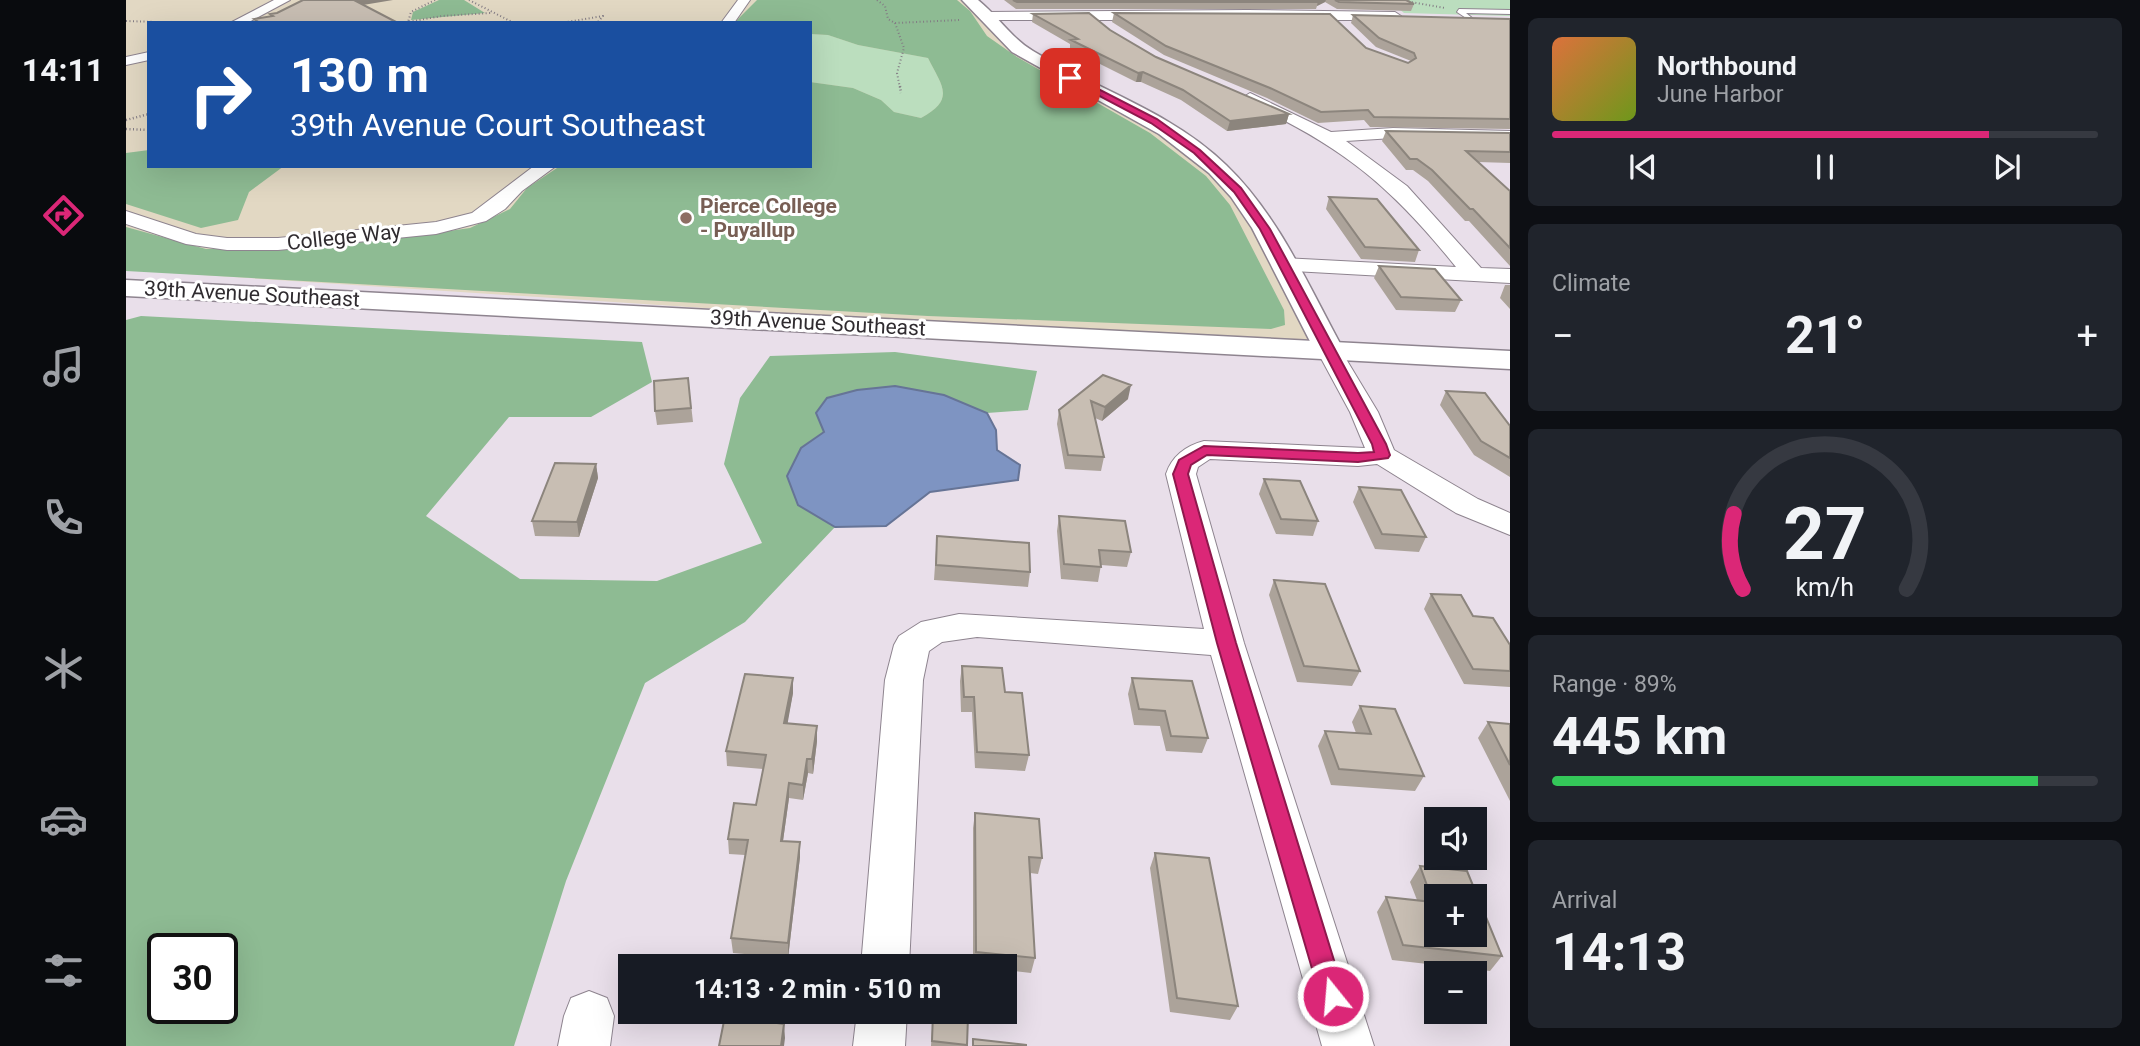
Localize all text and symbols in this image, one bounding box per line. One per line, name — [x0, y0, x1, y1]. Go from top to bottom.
text: 130 m — [290, 47, 429, 104]
pin — [1040, 48, 1100, 108]
icon: right — [175, 49, 266, 140]
text: 14:11 — [22, 51, 104, 89]
text: Northbound — [1657, 51, 1797, 81]
icon: arrive — [1051, 59, 1089, 97]
text: June Harbor — [1657, 81, 1784, 108]
text: 39th Avenue Court Southeast — [290, 106, 706, 144]
icon: previous — [1624, 148, 1662, 186]
icon: pause — [1806, 148, 1844, 186]
icon: next — [1988, 148, 2026, 186]
icon: directions — [39, 191, 88, 240]
place label: Pierce College - Puyallup — [700, 194, 837, 242]
marker: Pierce College - Puyallup — [678, 210, 694, 226]
street label: College Way — [286, 219, 402, 255]
text: Climate — [1552, 270, 1631, 297]
street label: 39th Avenue Southeast — [144, 276, 361, 312]
street label: 39th Avenue Southeast — [710, 305, 927, 341]
text: 21° — [1785, 305, 1865, 366]
text: − — [1552, 314, 1574, 358]
text: + — [2076, 314, 2098, 358]
icon: music — [39, 342, 88, 391]
text: 27 — [1783, 491, 1867, 577]
icon: phone — [39, 493, 88, 542]
text: km/h — [1796, 573, 1854, 602]
icon: climate — [39, 644, 88, 693]
text: Range · 89% — [1552, 671, 1677, 698]
text: 445 km — [1552, 706, 1727, 767]
icon: car — [39, 795, 88, 844]
map controls — [1424, 807, 1487, 1024]
button: sound — [1424, 807, 1487, 870]
button: + — [1424, 884, 1487, 947]
text: Arrival — [1552, 887, 1617, 914]
text: 14:13 — [1552, 922, 1686, 983]
speed limit sign: 30 — [147, 933, 238, 1024]
icon: filters — [39, 946, 88, 995]
position arrow — [1296, 959, 1370, 1033]
button: − — [1424, 961, 1487, 1024]
text: 14:13 · 2 min · 510 m — [694, 974, 941, 1004]

